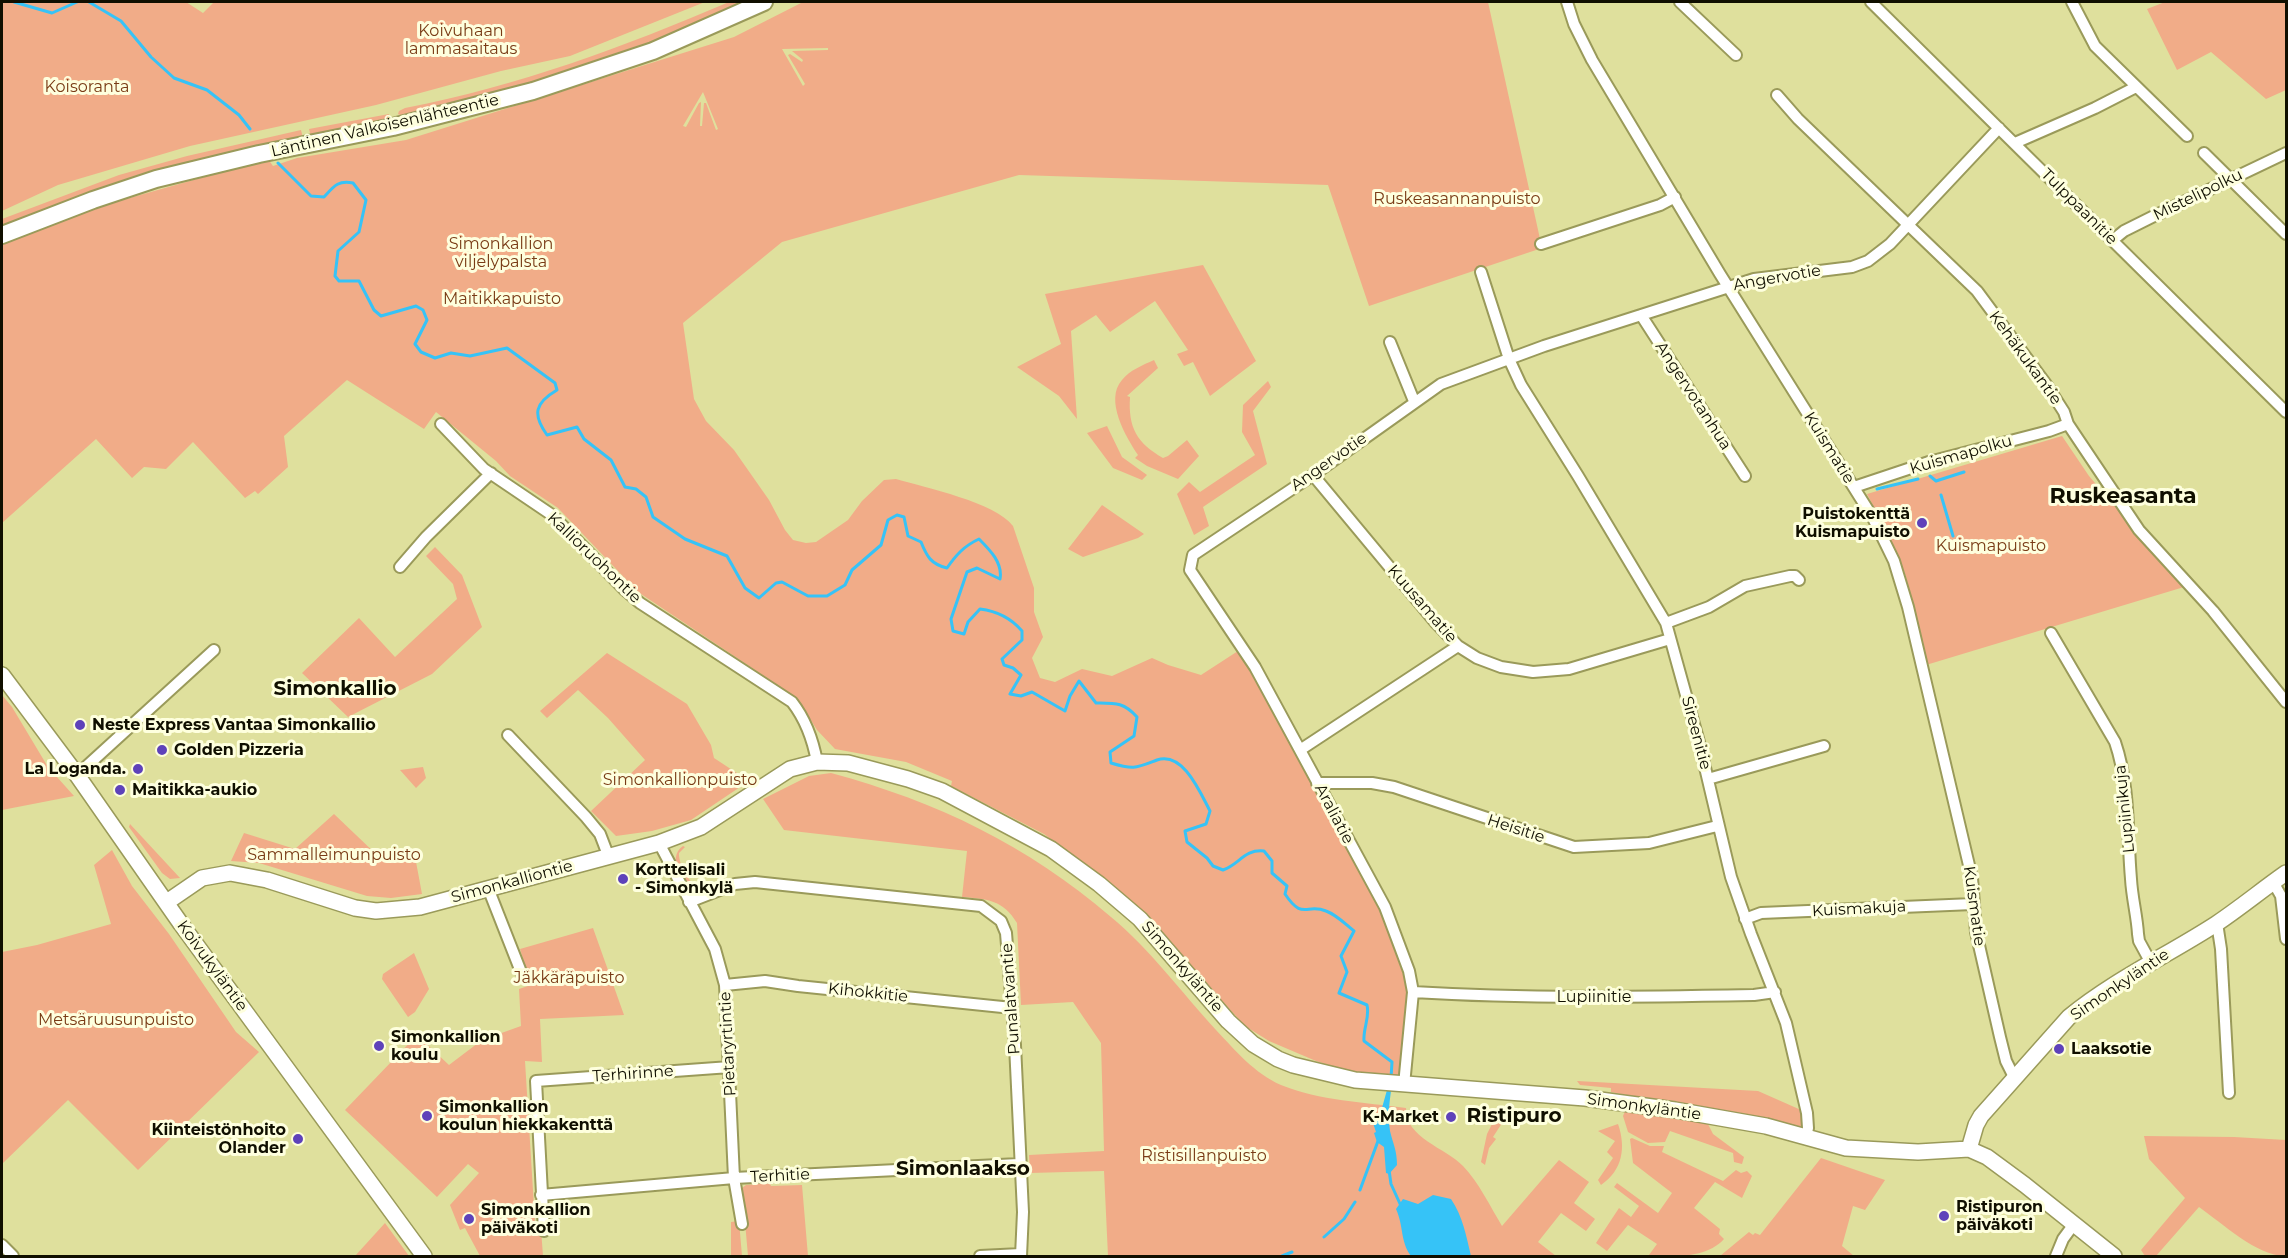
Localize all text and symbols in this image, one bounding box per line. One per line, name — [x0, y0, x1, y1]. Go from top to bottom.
park label: Koivuhaan lammasaitaus — [405, 21, 517, 59]
park label: Koisoranta — [45, 77, 129, 97]
street label: Läntinen Valkoisenlähteentie — [269, 90, 501, 162]
street label: Tulppaanitie — [2037, 165, 2121, 249]
street label: Mistelipolku — [2150, 165, 2246, 225]
park label: Ruskeasannanpuisto — [1373, 189, 1541, 209]
park label: Simonkallion viljelypalsta — [449, 234, 553, 272]
street label: Angervotie — [1732, 261, 1822, 295]
park label: Maitikkapuisto — [443, 289, 561, 309]
street label: Kehäkukantie — [1985, 307, 2065, 409]
street label: Angervotanhua — [1651, 338, 1735, 454]
street label: Kuismatie — [1799, 409, 1859, 487]
street label: Angervotie — [1287, 429, 1371, 495]
street label: Kuismapolku — [1908, 431, 2014, 479]
district label: Ruskeasanta — [2049, 484, 2197, 510]
place label: Puistokenttä Kuismapuisto — [1795, 504, 1910, 542]
street label: Kallioruohontie — [543, 508, 645, 608]
marker: Puistokenttä Kuismapuisto — [1915, 516, 1929, 530]
park label: Kuismapuisto — [1936, 536, 2046, 556]
street label: Kuusamatie — [1383, 561, 1461, 647]
district label: Simonkallio — [273, 677, 397, 701]
street label: Sireenitie — [1677, 694, 1715, 772]
place label: Neste Express Vantaa Simonkallio — [92, 715, 376, 735]
marker: Neste Express Vantaa Simonkallio — [73, 718, 87, 732]
place label: Golden Pizzeria — [174, 740, 304, 760]
marker: Golden Pizzeria — [155, 743, 169, 757]
place label: La Loganda. — [24, 759, 126, 779]
marker: La Loganda. — [131, 762, 145, 776]
street label: Lupiinikuja — [2111, 764, 2139, 854]
park label: Simonkallionpuisto — [603, 770, 757, 790]
place label: Maitikka-aukio — [132, 780, 257, 800]
street label: Araliatie — [1310, 781, 1358, 847]
marker: Maitikka-aukio — [113, 783, 127, 797]
street label: Heisitie — [1485, 811, 1547, 847]
park label: Sammalleimunpuisto — [247, 845, 421, 865]
street label: Simonkalliontie — [449, 857, 575, 907]
place label: Korttelisali - Simonkylä — [635, 860, 733, 898]
street label: Kuismatie — [1959, 865, 1989, 947]
marker: Korttelisali - Simonkylä — [616, 872, 630, 886]
street label: Kuismakuja — [1811, 897, 1907, 921]
street label: Koivukyläntie — [173, 917, 251, 1015]
street label: Simonkyläntie — [1137, 917, 1227, 1017]
street label: Punalatvantie — [998, 943, 1024, 1055]
street label: Simonkyläntie — [2067, 945, 2173, 1025]
park label: Jäkkäräpuisto — [513, 968, 625, 988]
street label: Kihokkitie — [827, 979, 909, 1007]
street label: Lupiinitie — [1557, 987, 1631, 1007]
street label: Pietaryrtintie — [716, 991, 740, 1097]
park label: Metsäruusunpuisto — [38, 1010, 194, 1030]
place label: Simonkallion koulu — [391, 1027, 501, 1065]
marker: Simonkallion koulu — [372, 1039, 386, 1053]
place label: Laaksotie — [2071, 1039, 2152, 1059]
marker: Laaksotie — [2052, 1042, 2066, 1056]
street label: Terhirinne — [592, 1062, 674, 1086]
street label: Simonkyläntie — [1586, 1090, 1702, 1124]
place label: Simonkallion koulun hiekkakenttä — [439, 1097, 613, 1135]
district label: Ristipuro — [1466, 1104, 1562, 1128]
place label: K-Market — [1362, 1107, 1439, 1127]
marker: Simonkallion koulun hiekkakenttä — [420, 1109, 434, 1123]
marker: K-Market — [1444, 1110, 1458, 1124]
place label: Kiinteistönhoito Olander — [152, 1120, 286, 1158]
marker: Kiinteistönhoito Olander — [291, 1132, 305, 1146]
park label: Ristisillanpuisto — [1141, 1146, 1267, 1166]
district label: Simonlaakso — [896, 1157, 1030, 1181]
street label: Terhitie — [750, 1165, 810, 1187]
place label: Ristipuron päiväkoti — [1956, 1197, 2043, 1235]
place label: Simonkallion päiväkoti — [481, 1200, 591, 1238]
marker: Ristipuron päiväkoti — [1937, 1209, 1951, 1223]
marker: Simonkallion päiväkoti — [462, 1212, 476, 1226]

